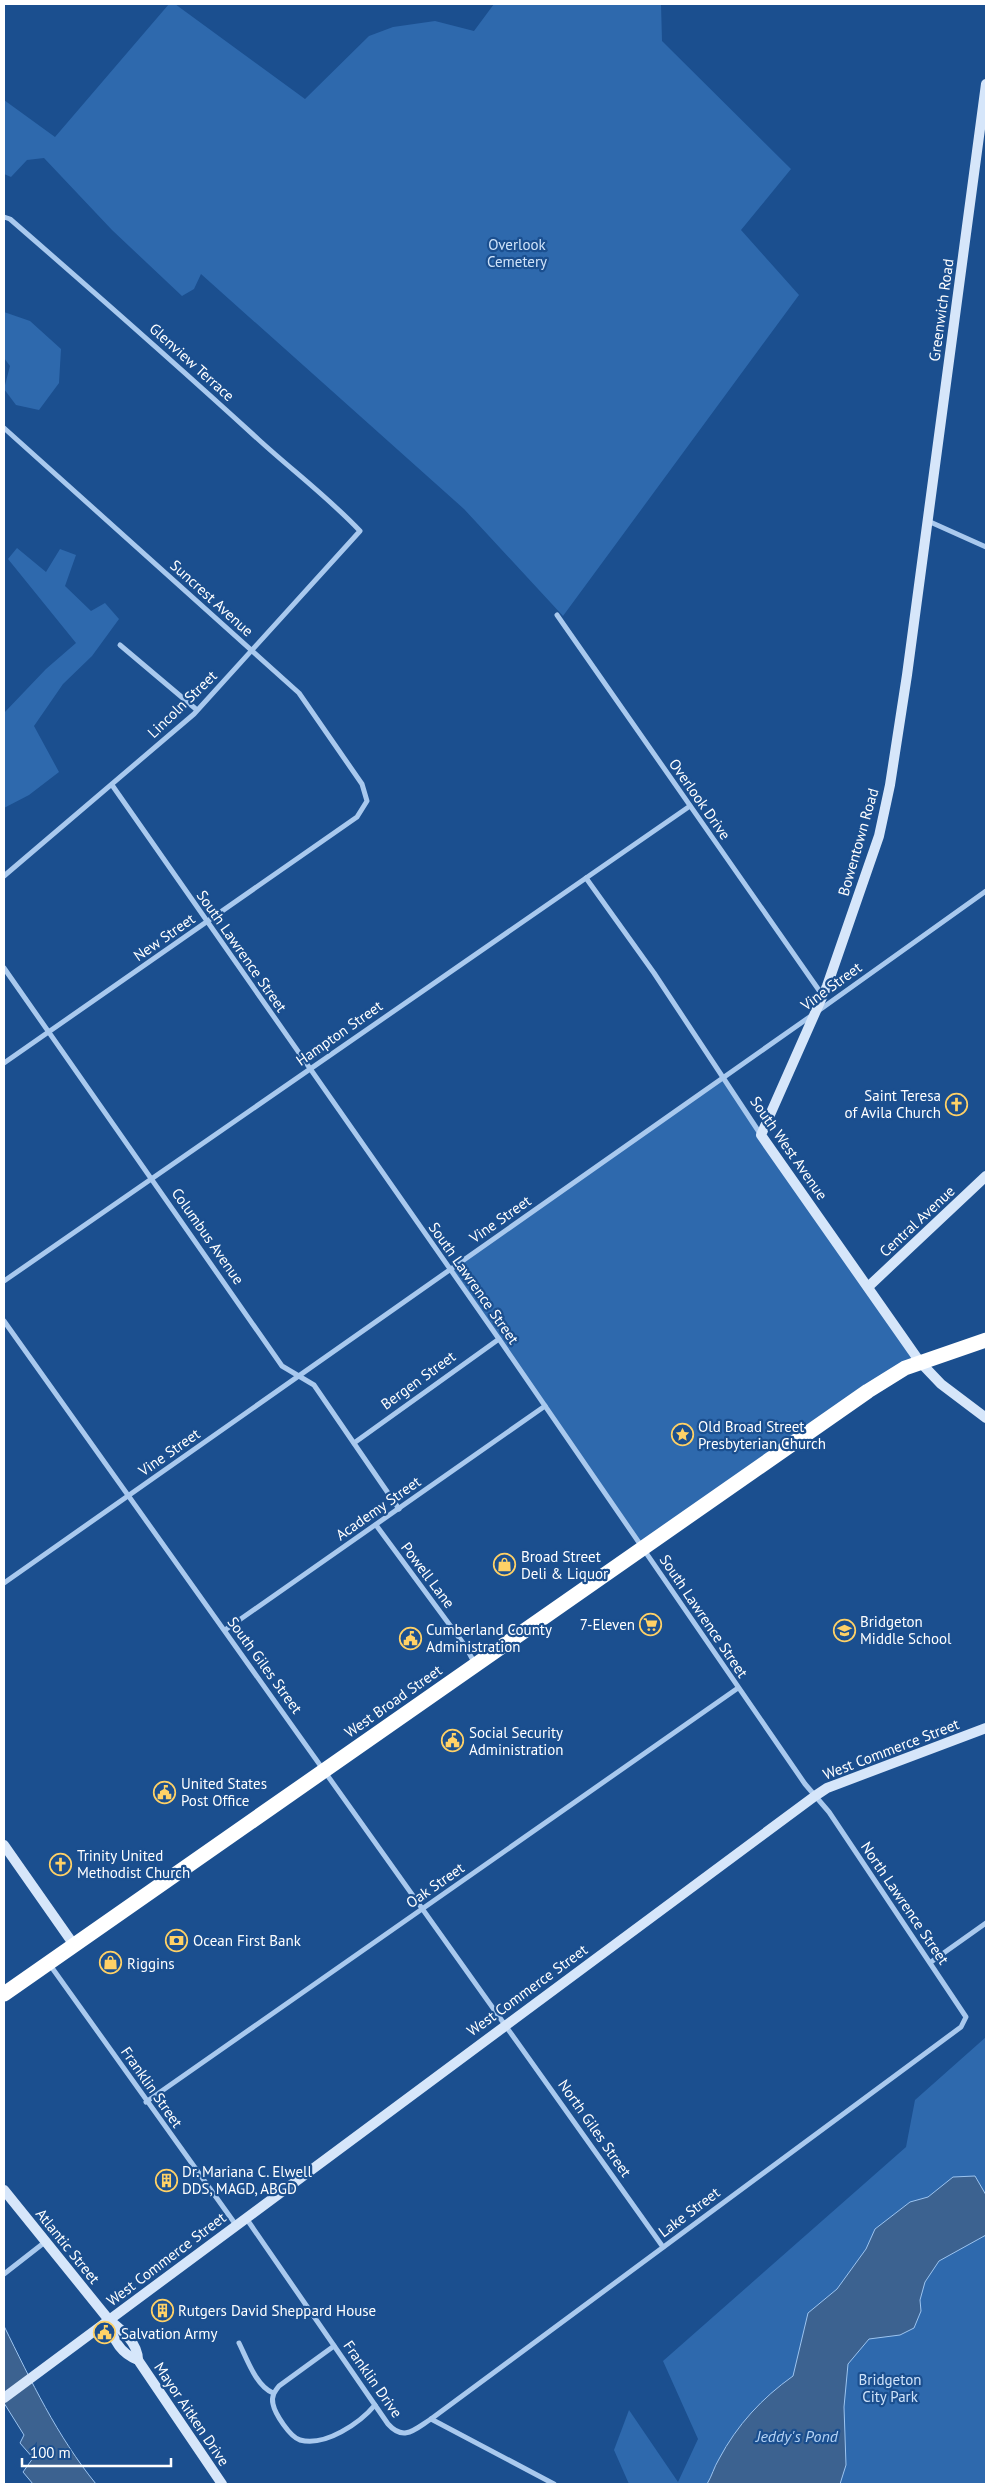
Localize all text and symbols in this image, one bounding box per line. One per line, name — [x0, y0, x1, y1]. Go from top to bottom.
park label: Overlook Cemetery — [487, 235, 547, 271]
street label: Greenwich Road — [924, 258, 958, 362]
street label: Glenview Terrace — [146, 319, 238, 405]
street label: Suncrest Avenue — [166, 556, 258, 640]
street label: Lincoln Street — [143, 666, 221, 742]
street label: Overlook Drive — [665, 755, 735, 843]
street label: Bowentown Road — [834, 786, 882, 898]
street label: South Lawrence Street — [193, 886, 291, 1016]
street label: New Street — [130, 909, 198, 965]
street label: Vine Street — [796, 958, 865, 1015]
street label: Hampton Street — [292, 996, 386, 1070]
place label: Saint Teresa of Avila Church — [845, 1086, 941, 1122]
street label: South West Avenue — [746, 1092, 832, 1204]
church icon: Saint Teresa of Avila Church — [945, 1092, 969, 1116]
street label: Central Avenue — [875, 1181, 959, 1261]
street label: Columbus Avenue — [168, 1184, 248, 1288]
street label: Vine Street — [465, 1191, 534, 1248]
street label: South Lawrence Street — [425, 1218, 523, 1348]
street label: Bergen Street — [377, 1347, 459, 1413]
place label: Old Broad Street Presbyterian Church — [698, 1417, 826, 1453]
place icon: Old Broad Street Presbyterian Church — [670, 1423, 694, 1447]
street label: Vine Street — [134, 1424, 203, 1481]
street label: Academy Street — [332, 1472, 424, 1544]
street label: Powell Lane — [397, 1538, 459, 1612]
place label: Broad Street Deli & Liquor — [521, 1547, 608, 1583]
street label: South Lawrence Street — [656, 1551, 752, 1681]
shop icon: Broad Street Deli & Liquor — [493, 1553, 517, 1577]
supermarket icon: 7-Eleven — [639, 1612, 663, 1636]
place label: Bridgeton Middle School — [860, 1612, 952, 1648]
street label: South Giles Street — [223, 1613, 307, 1717]
place label: 7-Eleven — [580, 1615, 635, 1634]
school or university icon: Bridgeton Middle School — [832, 1618, 856, 1642]
place label: Cumberland County Administration — [426, 1620, 552, 1656]
public building icon: Cumberland County Administration — [398, 1626, 422, 1650]
street label: West Broad Street — [341, 1660, 445, 1742]
street label: West Commerce Street — [820, 1714, 962, 1784]
place label: Social Security Administration — [469, 1723, 564, 1759]
public building icon: Social Security Administration — [441, 1729, 465, 1753]
place label: United States Post Office — [181, 1774, 267, 1810]
public building icon: United States Post Office — [153, 1780, 177, 1804]
street label: North Lawrence Street — [857, 1838, 953, 1968]
place label: Trinity United Methodist Church — [77, 1846, 190, 1882]
church icon: Trinity United Methodist Church — [49, 1852, 73, 1876]
street label: Oak Street — [402, 1858, 468, 1912]
bank icon: Ocean First Bank — [165, 1928, 189, 1952]
place label: Ocean First Bank — [193, 1931, 302, 1950]
street label: West Commerce Street — [463, 1940, 591, 2040]
shop icon: Riggins — [99, 1951, 123, 1975]
place label: Riggins — [127, 1954, 175, 1973]
street label: Franklin Street — [117, 2043, 187, 2131]
street label: North Giles Street — [554, 2076, 636, 2180]
place label: Dr. Mariana C. Elwell DDS, MAGD, ABGD — [182, 2162, 312, 2198]
building icon: Dr. Mariana C. Elwell DDS, MAGD, ABGD — [154, 2168, 178, 2192]
street label: Lake Street — [655, 2183, 723, 2241]
street label: Atlantic Street — [32, 2204, 104, 2288]
street label: West Commerce Street — [103, 2208, 229, 2310]
building icon: Rutgers David Sheppard House — [150, 2298, 174, 2322]
place label: Rutgers David Sheppard House — [178, 2301, 376, 2320]
public building icon: Salvation Army — [93, 2321, 117, 2345]
place label: Salvation Army — [121, 2324, 217, 2343]
street label: Franklin Drive — [339, 2337, 407, 2421]
street label: Mayor Aitken Drive — [150, 2358, 234, 2470]
park label: Bridgeton City Park — [859, 2370, 921, 2406]
water label: Jeddy's Pond — [755, 2426, 839, 2446]
scale bar — [22, 2436, 171, 2468]
text: 100 m — [30, 2443, 71, 2462]

